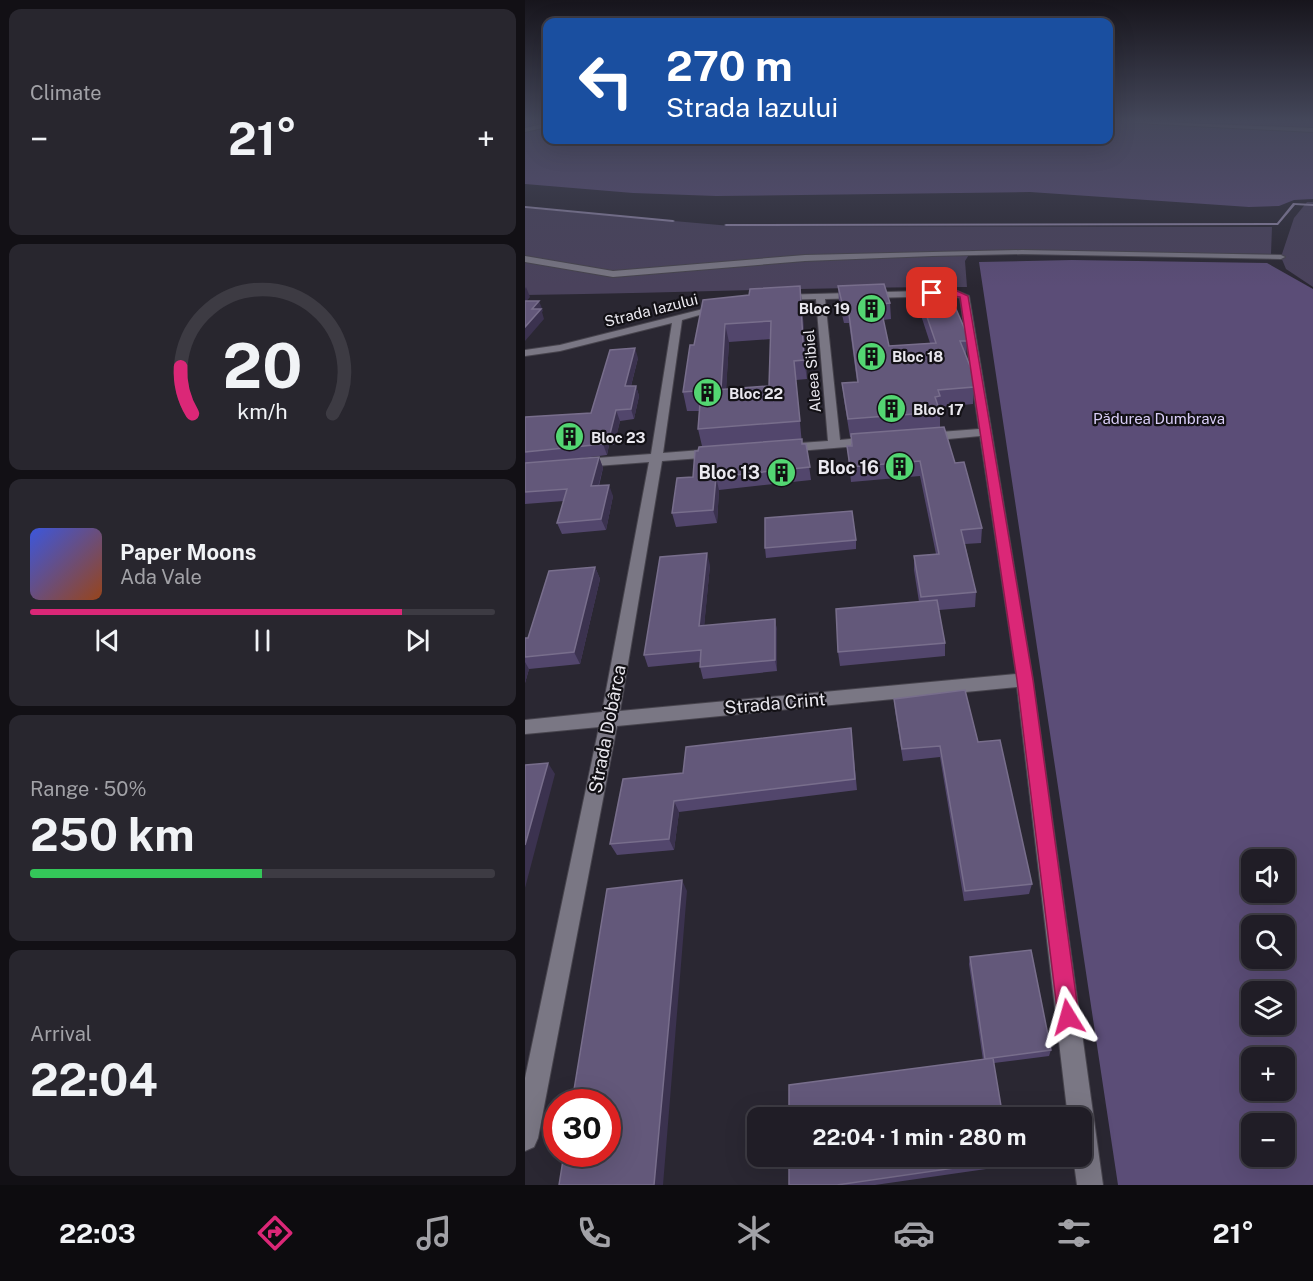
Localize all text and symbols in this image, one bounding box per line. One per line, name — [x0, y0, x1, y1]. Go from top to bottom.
text: 270 m — [666, 41, 793, 90]
icon: left — [567, 42, 645, 120]
text: Climate — [30, 81, 102, 105]
text: Strada Iazului — [666, 91, 838, 123]
text: 21° — [228, 112, 297, 165]
text: − — [30, 120, 48, 158]
text: + — [477, 120, 495, 158]
pin — [906, 267, 957, 318]
icon: arrive — [915, 276, 948, 309]
street label: Strada Iazului — [603, 290, 699, 330]
building icon: Bloc 19 — [855, 292, 887, 324]
place label: Bloc 19 — [799, 300, 850, 317]
text: 20 — [223, 329, 302, 402]
street label: Aleea Sibiel — [800, 329, 824, 413]
building icon: Bloc 18 — [855, 340, 887, 372]
place label: Bloc 18 — [892, 348, 943, 365]
building icon: Bloc 22 — [692, 377, 724, 409]
place label: Bloc 22 — [729, 385, 783, 402]
building icon: Bloc 17 — [876, 393, 908, 425]
text: km/h — [237, 400, 288, 425]
place label: Bloc 17 — [913, 401, 964, 418]
park label: Pădurea Dumbrava — [1093, 410, 1225, 427]
building icon: Bloc 23 — [554, 421, 586, 453]
place label: Bloc 23 — [591, 429, 645, 446]
building icon: Bloc 16 — [884, 451, 916, 483]
building icon: Bloc 13 — [765, 456, 797, 488]
place label: Bloc 16 — [818, 457, 879, 478]
place label: Bloc 13 — [698, 462, 760, 483]
text: Paper Moons — [120, 539, 256, 565]
text: Ada Vale — [120, 565, 202, 589]
icon: previous — [91, 624, 124, 657]
icon: pause — [246, 624, 279, 657]
icon: next — [401, 624, 434, 657]
street label: Strada Dobârca — [584, 663, 630, 795]
street label: Strada Crint — [724, 688, 826, 718]
text: Range · 50% — [30, 777, 147, 801]
text: 250 km — [30, 808, 194, 861]
map controls — [1241, 849, 1295, 1167]
button: sound — [1241, 849, 1295, 903]
button: search — [1241, 915, 1295, 969]
button: layers — [1241, 981, 1295, 1035]
position arrow — [1036, 985, 1100, 1049]
text: Arrival — [30, 1022, 92, 1046]
button: + — [1241, 1047, 1295, 1101]
text: 22:04 — [30, 1053, 158, 1106]
speed limit sign: 30 — [543, 1089, 621, 1167]
button: − — [1241, 1113, 1295, 1167]
text: 22:04 · 1 min · 280 m — [812, 1124, 1027, 1150]
icon: directions — [254, 1212, 296, 1254]
icon: music — [413, 1212, 455, 1254]
icon: phone — [573, 1212, 615, 1254]
icon: climate — [733, 1212, 775, 1254]
icon: car — [893, 1212, 935, 1254]
icon: filters — [1053, 1212, 1095, 1254]
text: 22:03 — [59, 1217, 136, 1249]
text: 21° — [1213, 1217, 1254, 1249]

